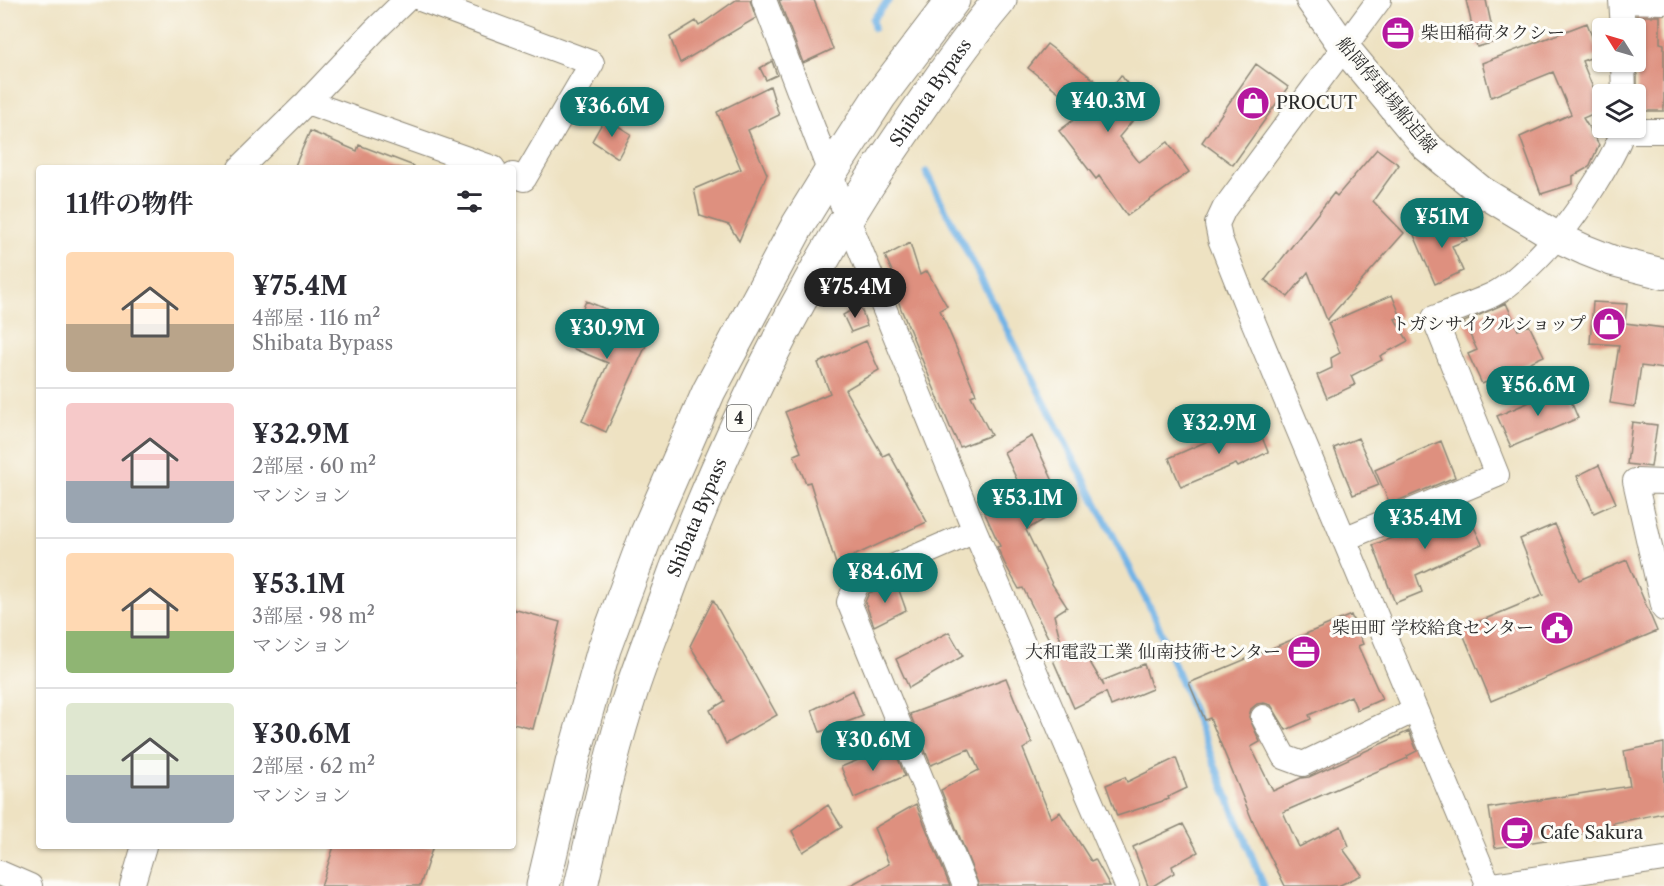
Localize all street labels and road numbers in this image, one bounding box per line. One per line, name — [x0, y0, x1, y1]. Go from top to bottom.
street label: 船岡停車場船迫線 — [1332, 33, 1442, 157]
street label: Shibata Bypass — [885, 34, 976, 151]
road number: 4 — [727, 405, 751, 431]
street label: Shibata Bypass — [663, 454, 732, 580]

